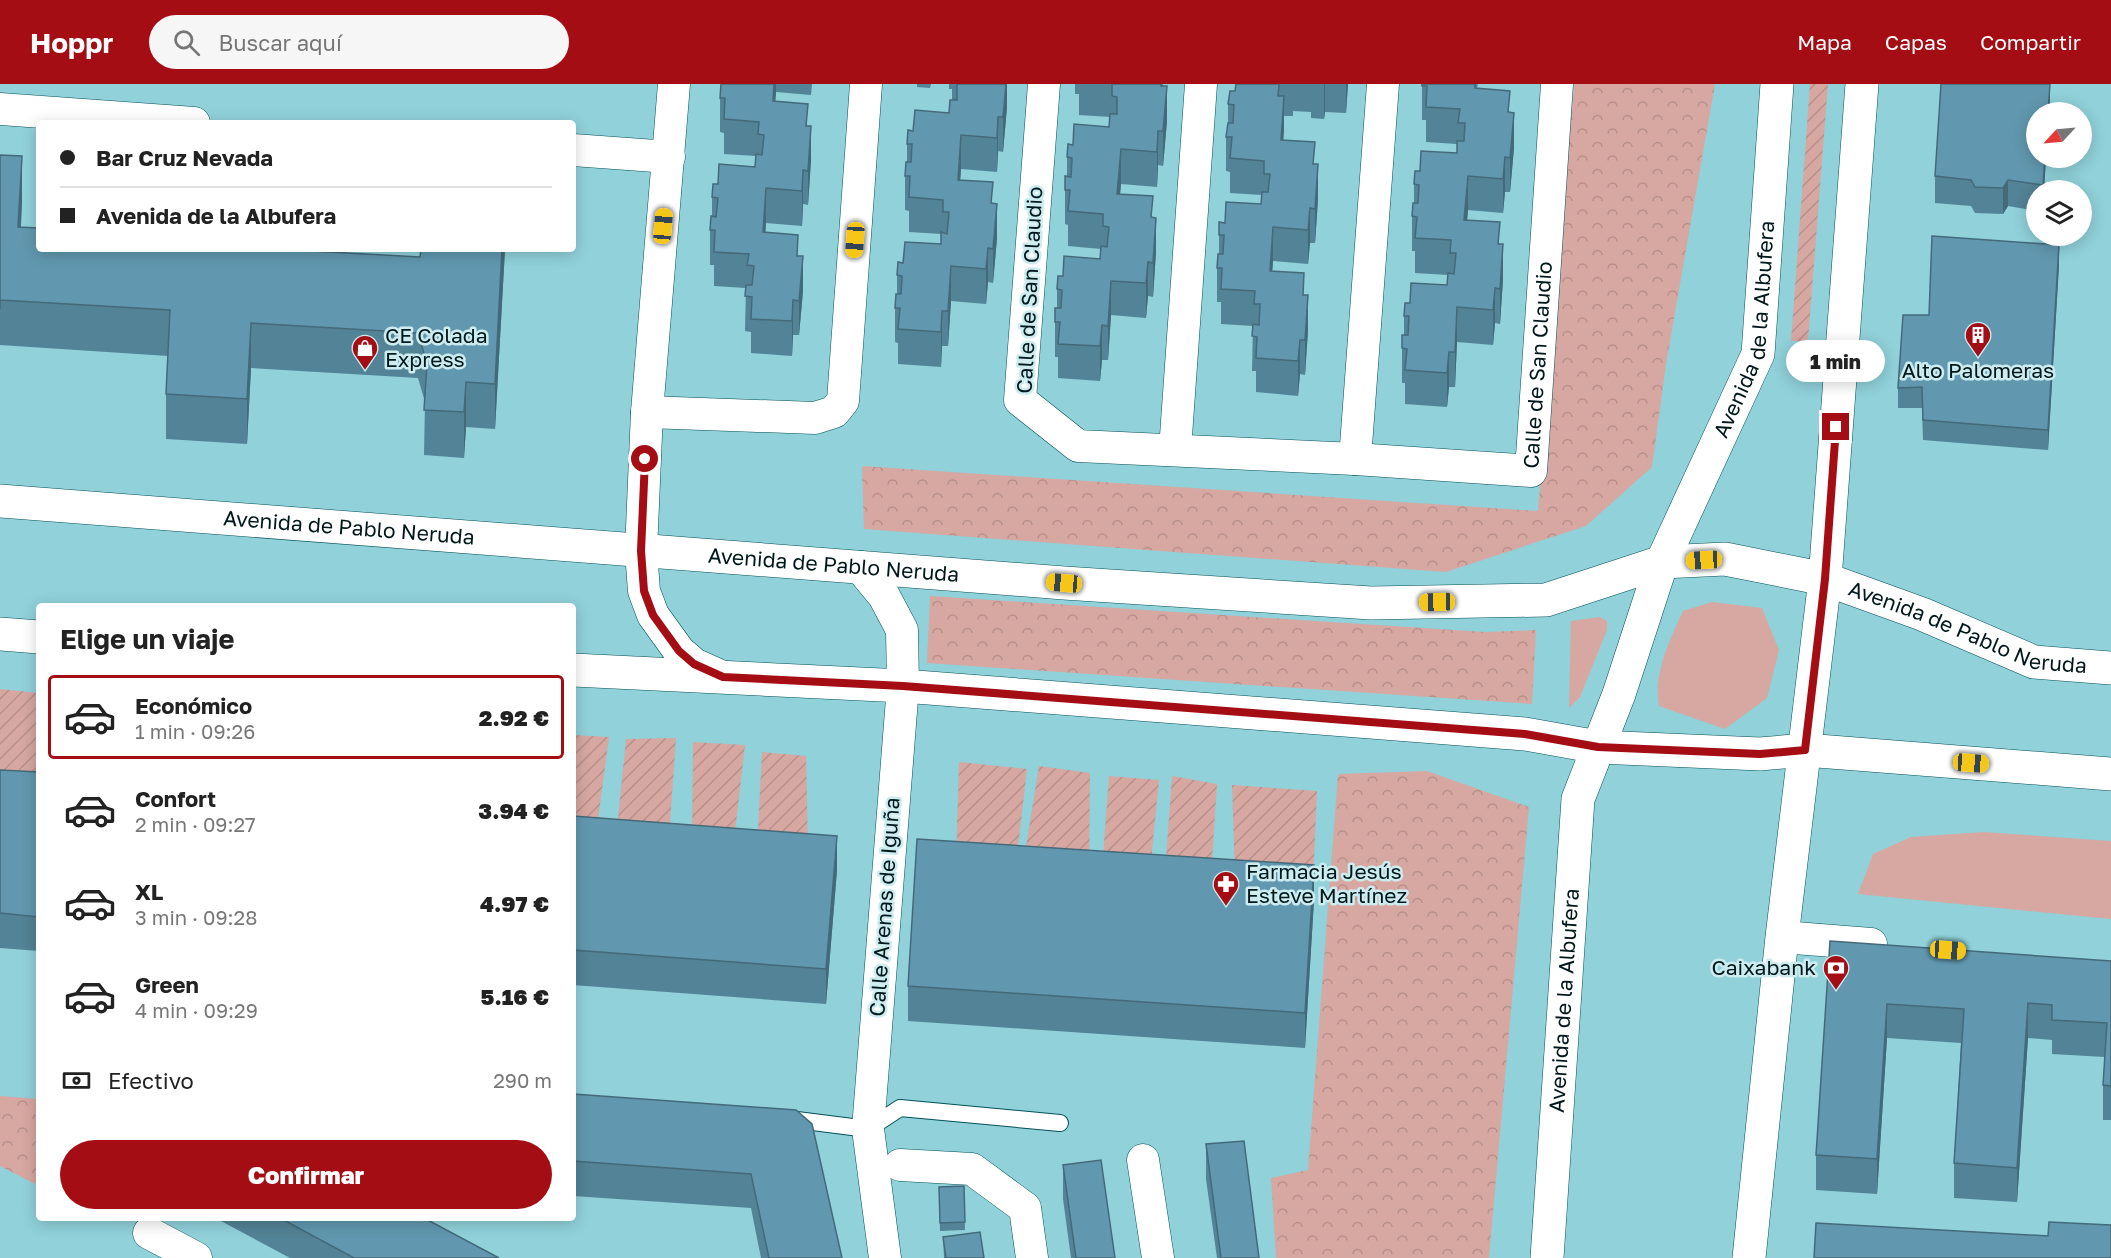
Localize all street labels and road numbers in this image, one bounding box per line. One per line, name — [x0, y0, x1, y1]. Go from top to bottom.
street label: Calle de San Claudio — [1011, 186, 1047, 394]
street label: Avenida de la Albufera — [1707, 220, 1779, 442]
street label: Calle de San Claudio — [1517, 260, 1557, 469]
street label: Avenida de Pablo Neruda — [222, 504, 476, 550]
street label: Avenida de Pablo Neruda — [707, 542, 960, 587]
street label: Avenida de Pablo Neruda — [1845, 575, 2088, 678]
street label: Calle Arenas de Iguña — [863, 797, 905, 1017]
street label: Avenida de la Albufera — [1543, 888, 1584, 1113]

